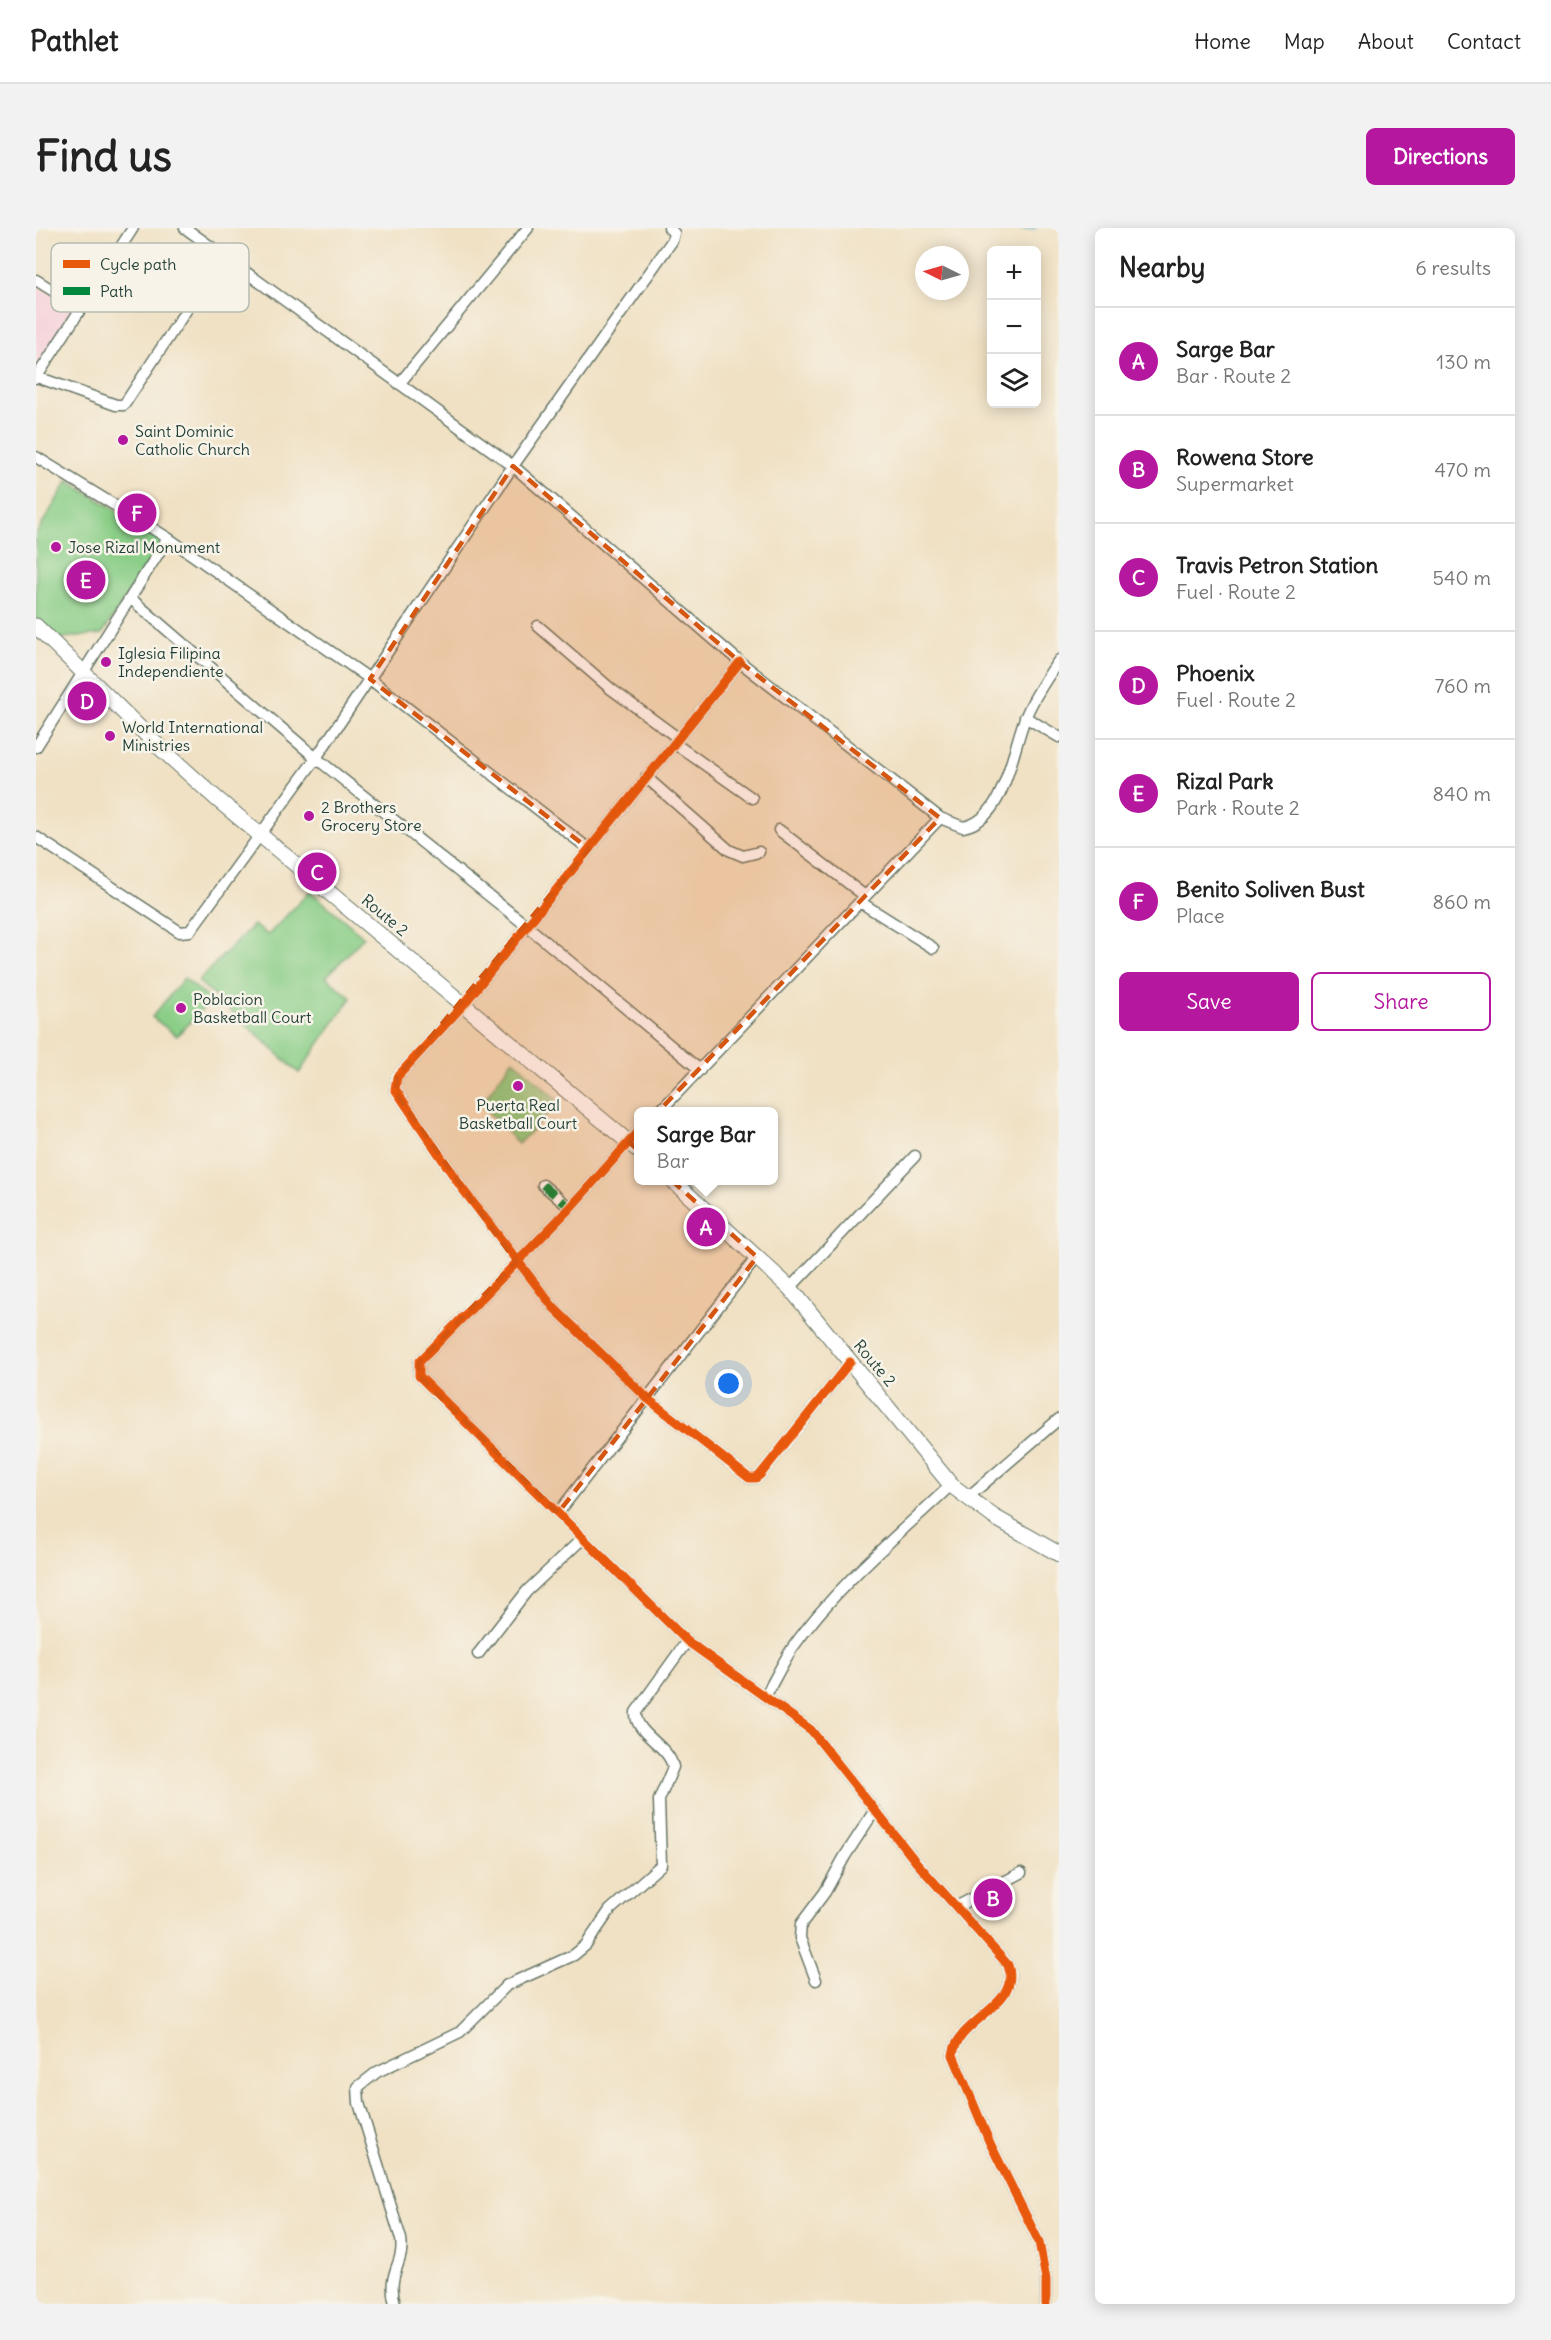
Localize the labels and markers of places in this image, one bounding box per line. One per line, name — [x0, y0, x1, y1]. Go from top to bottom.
place label: Saint Dominic Catholic Church — [135, 421, 250, 459]
marker: Saint Dominic Catholic Church — [116, 433, 130, 447]
pin: F — [118, 490, 156, 536]
place label: Jose Rizal Monument — [68, 537, 221, 557]
marker: Jose Rizal Monument — [49, 540, 63, 554]
pin: E — [67, 558, 106, 602]
place label: Iglesia Filipina Independiente — [118, 643, 224, 681]
marker: Iglesia Filipina Independiente — [99, 655, 113, 669]
pin: D — [68, 678, 106, 724]
place label: World International Ministries — [122, 717, 263, 755]
marker: World International Ministries — [103, 729, 117, 743]
place label: 2 Brothers Grocery Store — [321, 797, 422, 835]
marker: 2 Brothers Grocery Store — [302, 809, 316, 823]
pin: C — [298, 850, 336, 894]
place label: Poblacion Basketball Court — [193, 989, 312, 1027]
marker: Poblacion Basketball Court — [174, 1001, 188, 1015]
marker: Puerta Real Basketball Court — [511, 1079, 525, 1093]
place label: Puerta Real Basketball Court — [459, 1095, 578, 1133]
pin: A — [686, 1204, 726, 1250]
pin: B — [974, 1876, 1012, 1920]

